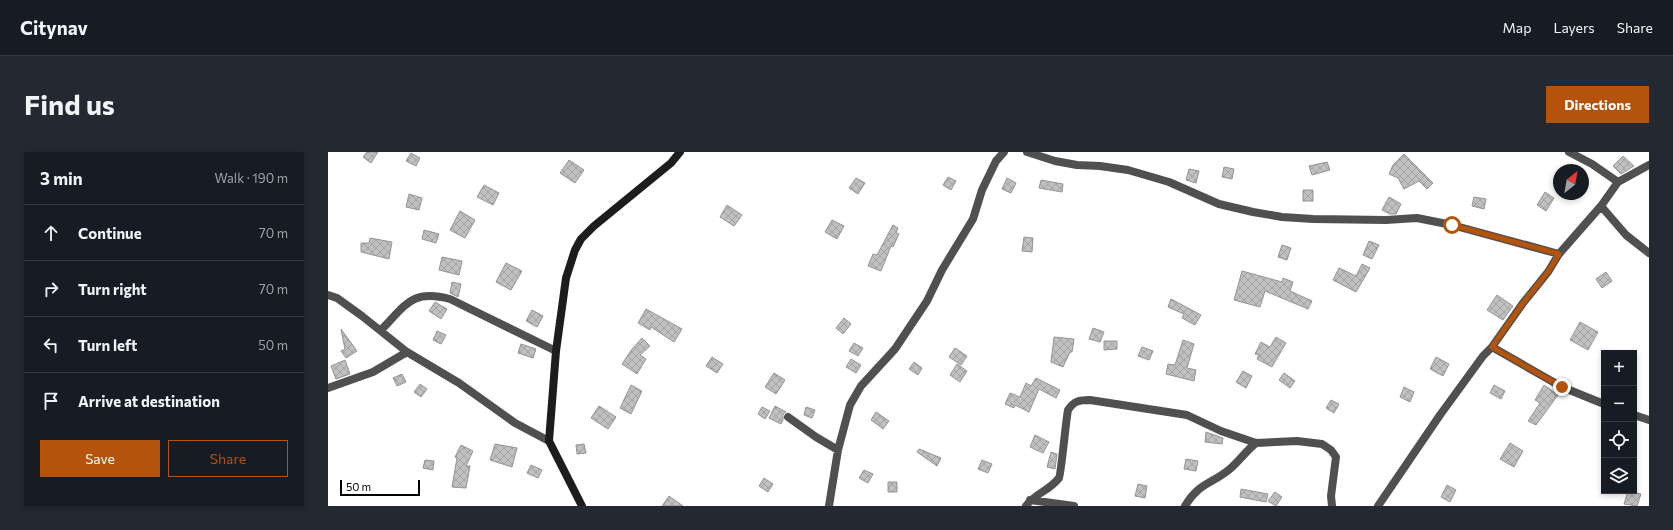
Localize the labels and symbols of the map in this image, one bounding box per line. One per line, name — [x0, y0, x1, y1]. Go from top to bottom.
north arrow — [1553, 164, 1589, 200]
route start — [1443, 216, 1461, 234]
route end — [1553, 378, 1571, 396]
scale bar — [340, 478, 420, 497]

